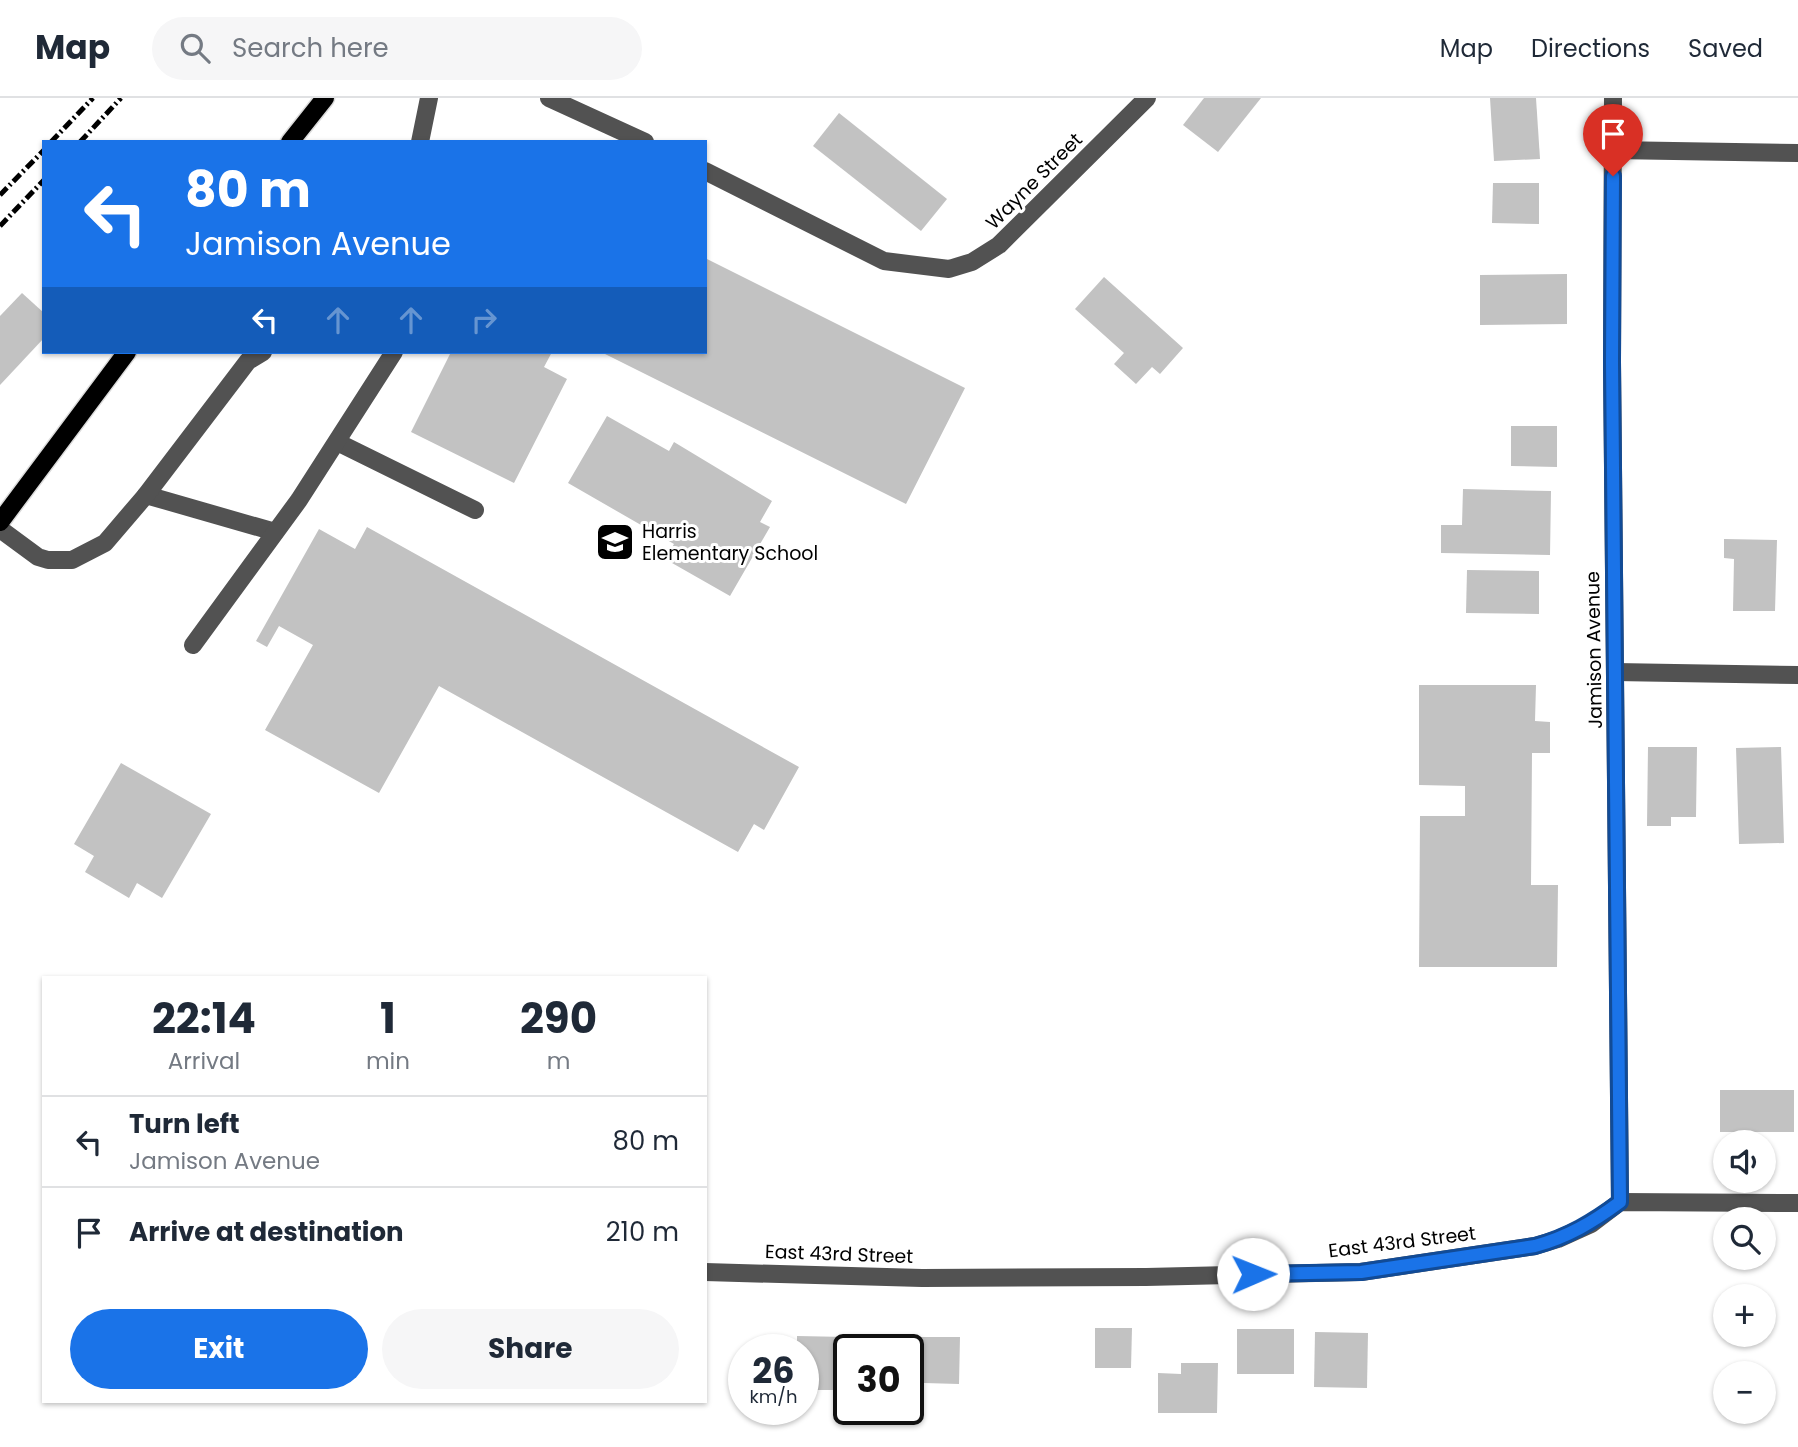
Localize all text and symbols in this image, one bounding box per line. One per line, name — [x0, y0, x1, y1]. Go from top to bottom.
search box — [152, 17, 642, 80]
text: Map — [35, 24, 110, 71]
icon: search — [176, 29, 214, 67]
text: Search here — [232, 30, 389, 66]
text: Map — [1440, 32, 1493, 65]
text: Directions — [1531, 32, 1650, 65]
text: Saved — [1688, 32, 1763, 65]
pin — [1583, 104, 1643, 176]
icon: arrive — [1594, 115, 1632, 153]
street label: Wayne Street — [980, 127, 1088, 235]
text: 80 m — [185, 156, 311, 224]
icon: left — [70, 168, 161, 259]
text: Jamison Avenue — [185, 221, 451, 266]
icon: left — [246, 301, 284, 339]
icon: ahead — [319, 301, 357, 339]
icon: ahead — [392, 301, 430, 339]
icon: right — [465, 301, 503, 339]
place label: Harris Elementary School — [642, 518, 818, 567]
school or university icon: Harris Elementary School — [594, 521, 636, 563]
street label: Jamison Avenue — [1579, 571, 1609, 729]
text: 22:14 — [152, 989, 256, 1048]
text: 1 — [380, 989, 396, 1048]
text: 290 — [520, 989, 597, 1048]
text: Arrival — [168, 1045, 240, 1077]
text: min — [366, 1045, 410, 1077]
text: m — [547, 1045, 570, 1077]
text: Turn left — [129, 1106, 240, 1142]
icon: left — [70, 1123, 108, 1161]
text: 80 m — [613, 1123, 679, 1159]
map controls — [1713, 1130, 1776, 1424]
button: sound — [1713, 1130, 1776, 1193]
text: Jamison Avenue — [129, 1145, 320, 1177]
button: search — [1713, 1207, 1776, 1270]
icon: arrive — [70, 1214, 108, 1252]
text: Arrive at destination — [129, 1214, 404, 1250]
text: 210 m — [606, 1214, 679, 1250]
street label: East 43rd Street — [1327, 1220, 1477, 1264]
position arrow — [1216, 1237, 1290, 1311]
street label: East 43rd Street — [764, 1238, 914, 1270]
button: + — [1713, 1284, 1776, 1347]
button: Exit — [70, 1309, 368, 1389]
button: Share — [382, 1309, 679, 1389]
speed limit sign: 30 — [833, 1334, 924, 1425]
text: 26 — [752, 1346, 795, 1395]
button: − — [1713, 1361, 1776, 1424]
text: km/h — [750, 1384, 797, 1409]

